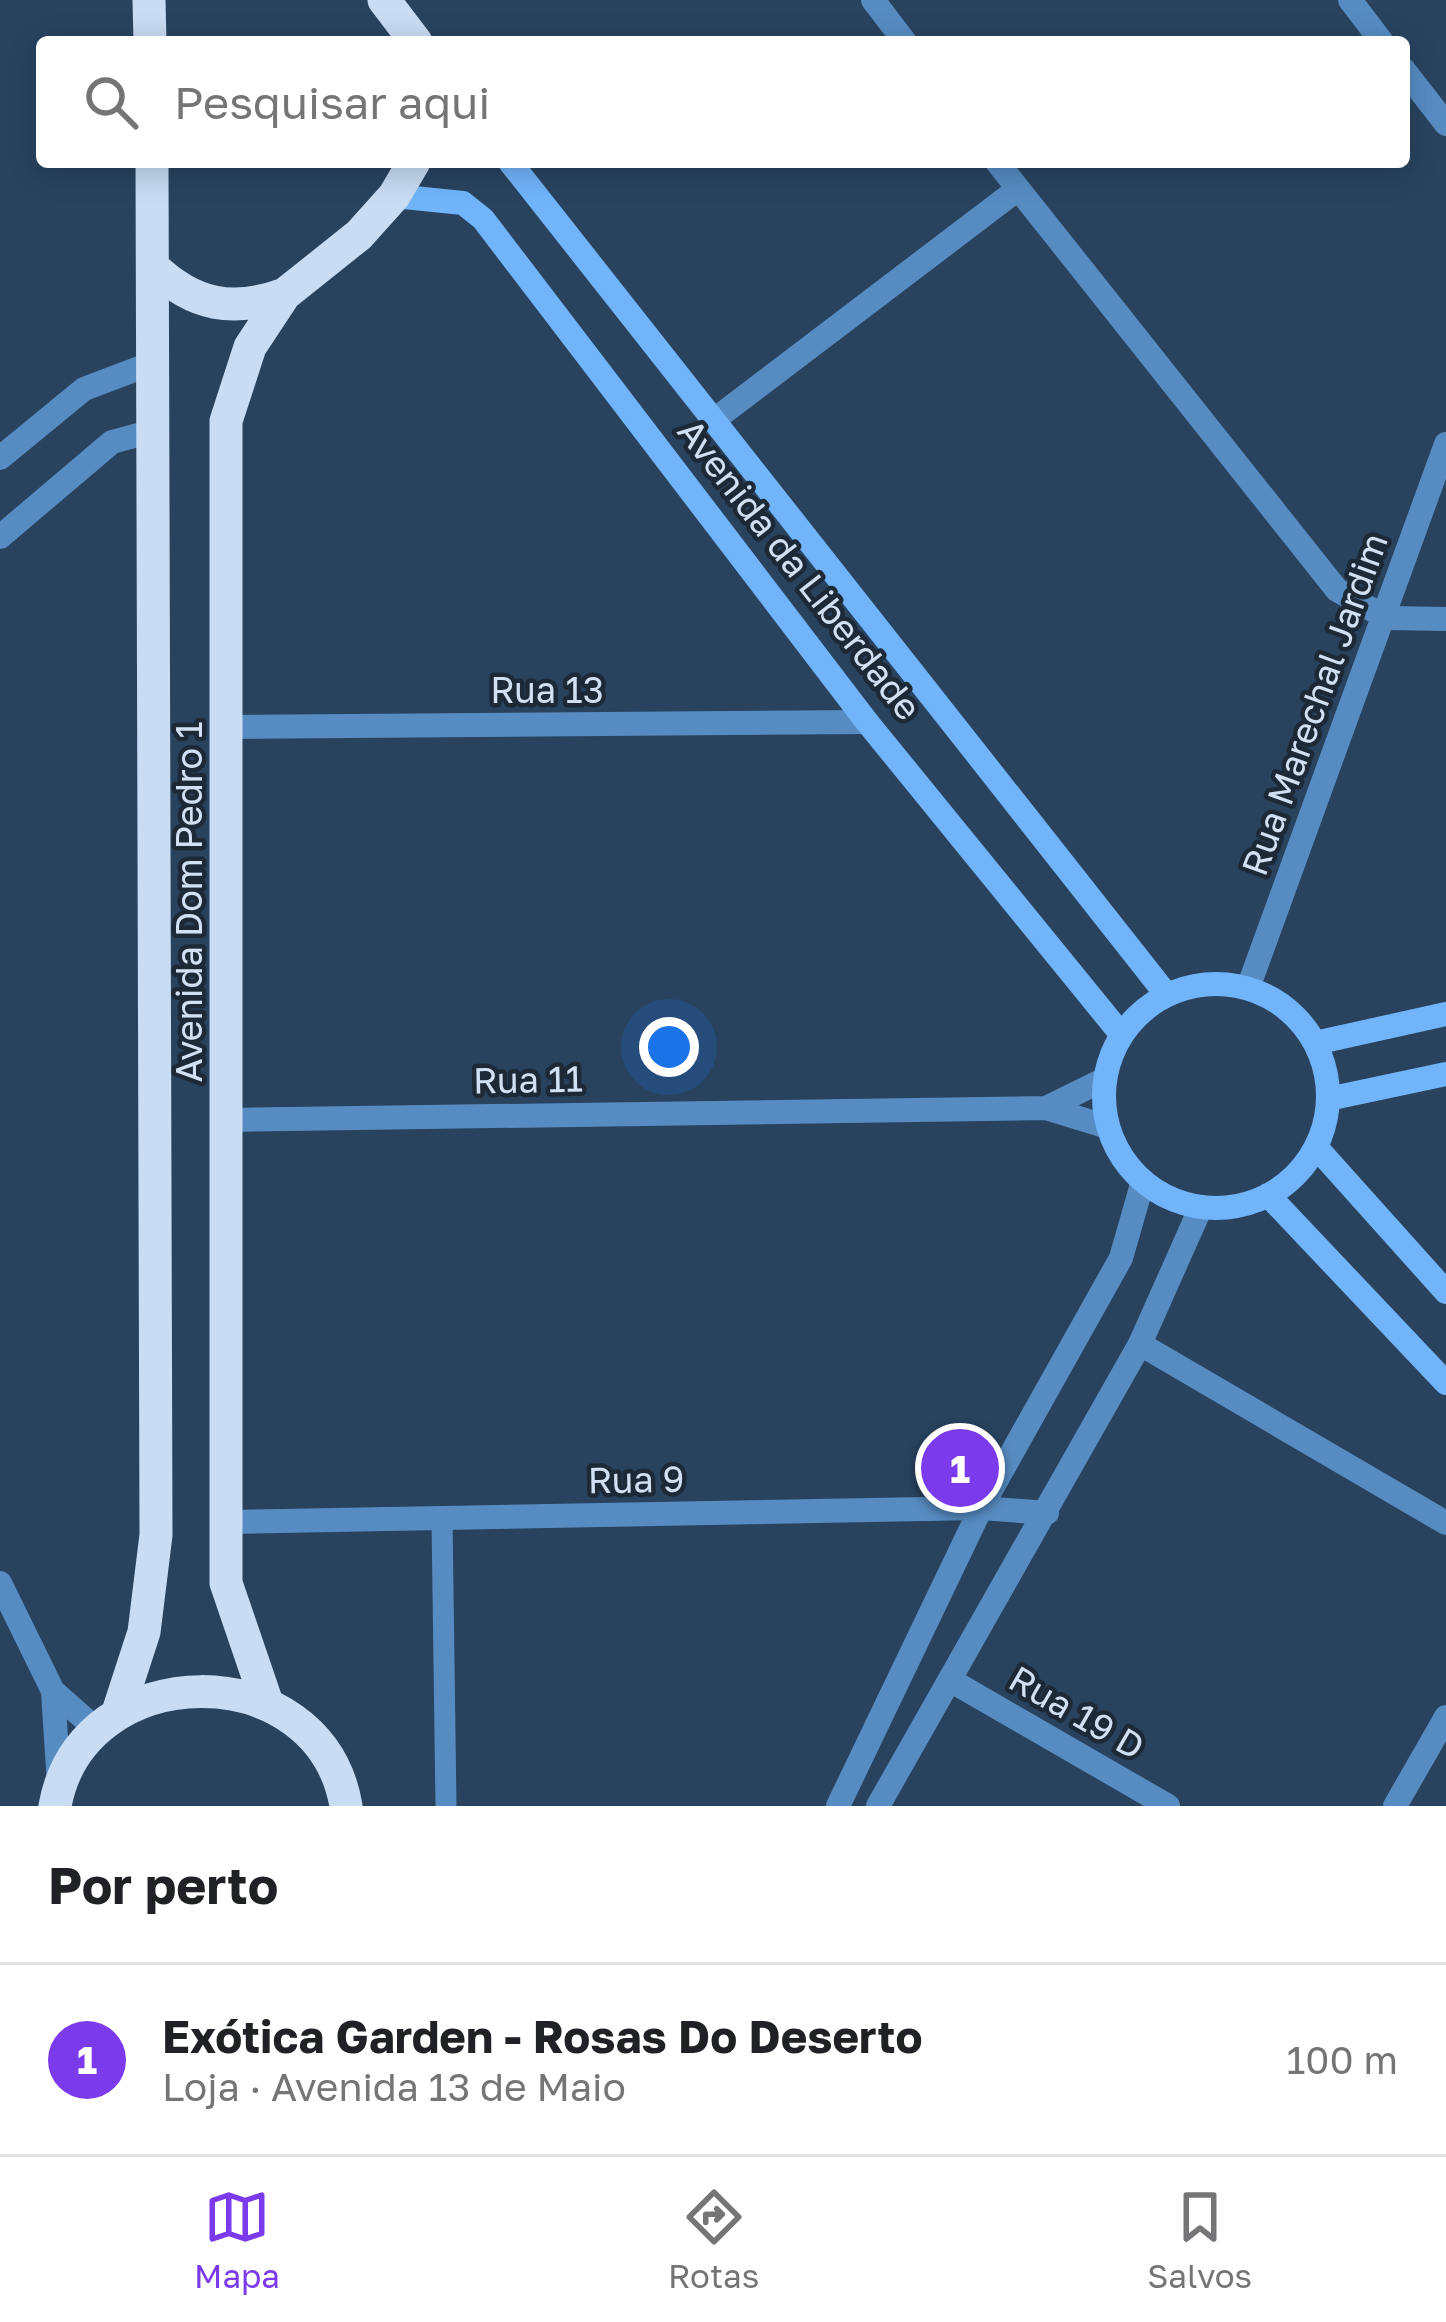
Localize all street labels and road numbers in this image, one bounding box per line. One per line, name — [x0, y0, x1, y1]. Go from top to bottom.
street label: Avenida da Liberdade — [669, 410, 931, 728]
street label: Rua Marechal Jardim — [1232, 527, 1396, 881]
street label: Rua 13 — [490, 668, 604, 711]
street label: Avenida Dom Pedro 1 — [167, 721, 210, 1083]
street label: Rua 11 — [473, 1057, 583, 1101]
street label: Rua 9 — [587, 1457, 685, 1501]
street label: Rua 19 D — [1002, 1656, 1152, 1768]

